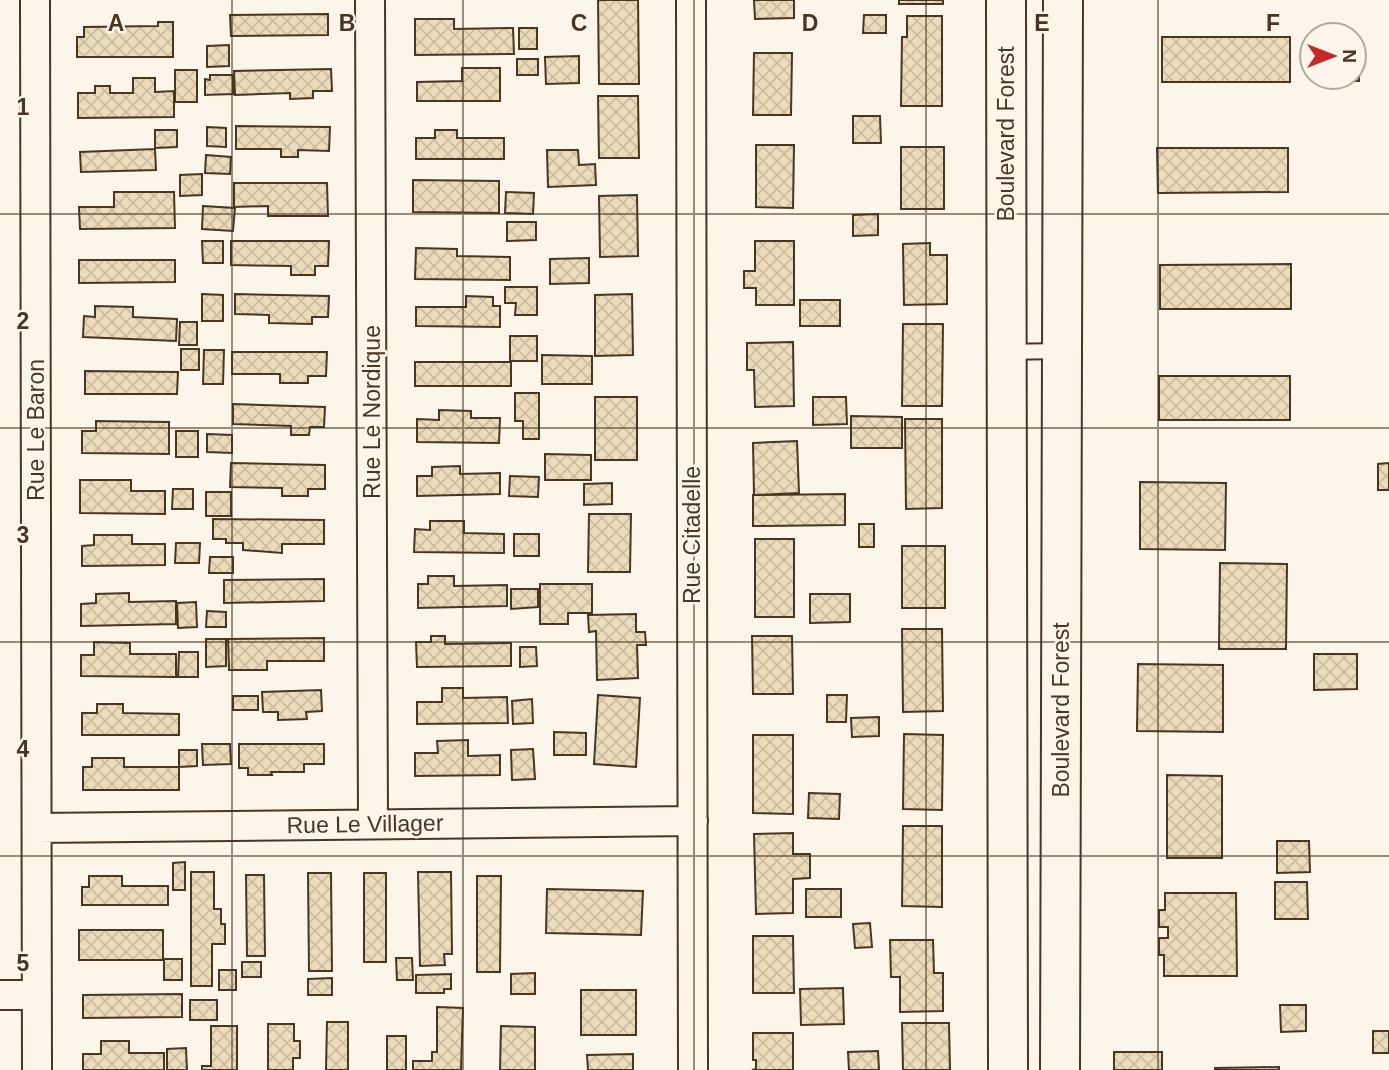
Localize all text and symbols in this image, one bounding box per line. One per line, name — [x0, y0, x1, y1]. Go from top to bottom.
text: A — [108, 10, 124, 36]
text: B — [339, 10, 355, 36]
text: C — [571, 10, 587, 36]
text: D — [802, 10, 818, 36]
text: E — [1034, 10, 1050, 36]
text: F — [1266, 10, 1280, 36]
north arrow — [1298, 21, 1368, 91]
street label: Boulevard Forest — [993, 46, 1019, 222]
text: N — [1339, 49, 1360, 63]
text: 1 — [17, 94, 30, 120]
text: 2 — [17, 308, 29, 334]
street label: Rue Le Nordique — [359, 325, 385, 499]
street label: Rue Le Baron — [23, 359, 49, 501]
street label: Rue Citadelle — [679, 466, 705, 604]
text: 3 — [17, 522, 29, 548]
street label: Boulevard Forest — [1048, 622, 1074, 798]
text: 4 — [17, 736, 30, 762]
street label: Rue Le Villager — [286, 810, 444, 838]
text: 5 — [17, 950, 30, 976]

